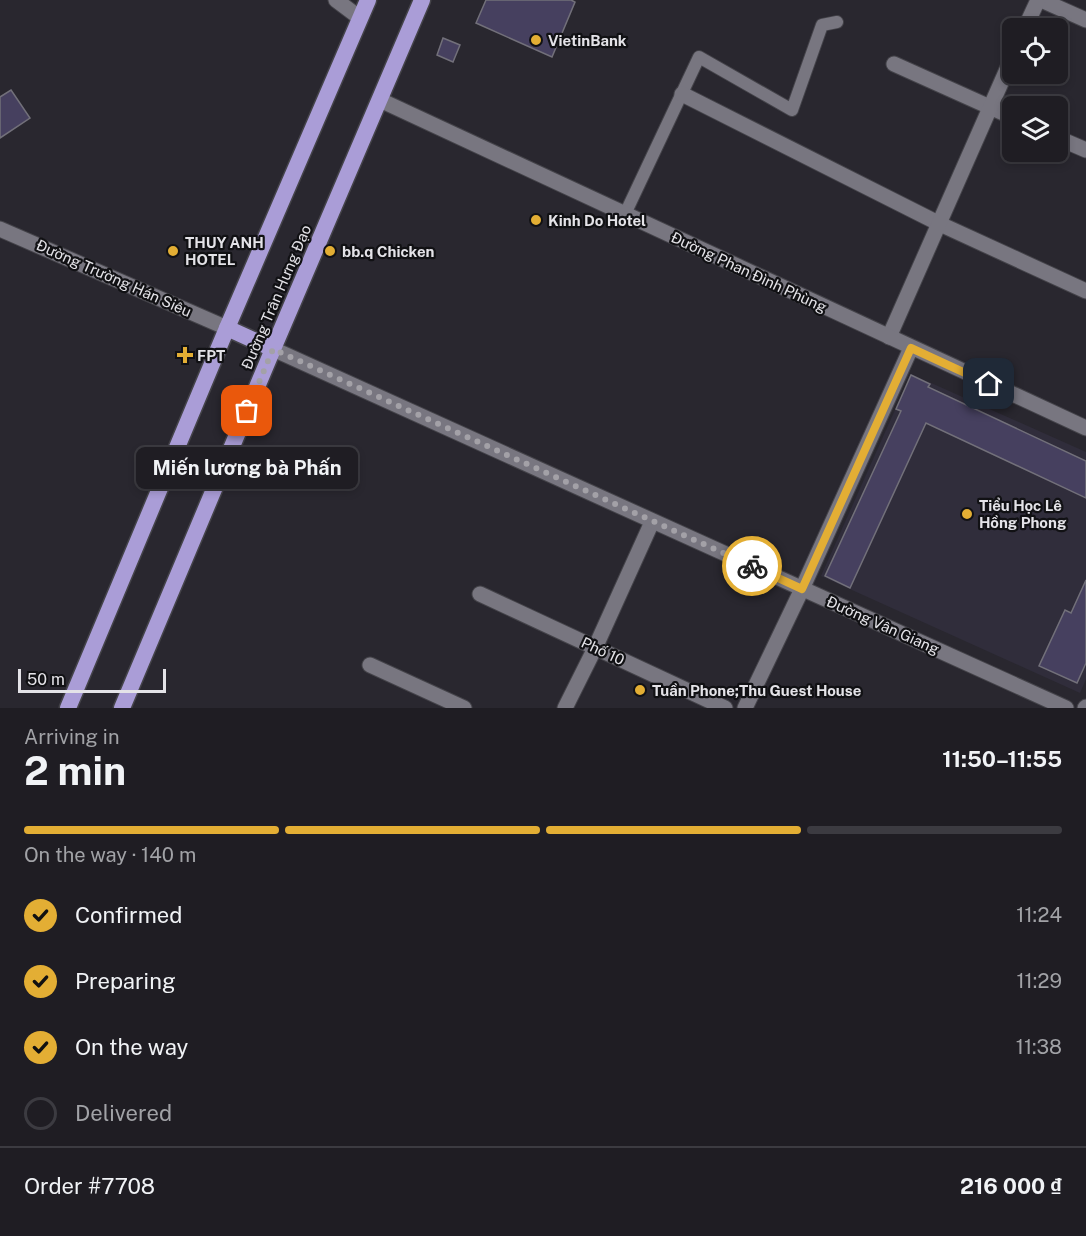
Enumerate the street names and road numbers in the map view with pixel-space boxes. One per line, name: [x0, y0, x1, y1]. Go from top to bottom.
street label: Đường Trân Hưng Đạo: [238, 222, 314, 372]
street label: Đường Phan Đình Phùng: [668, 228, 830, 316]
street label: Đường Trường Hán Siêu: [34, 236, 194, 320]
street label: Đường Vân Giang: [824, 593, 942, 657]
street label: Phố 10: [579, 634, 627, 668]

